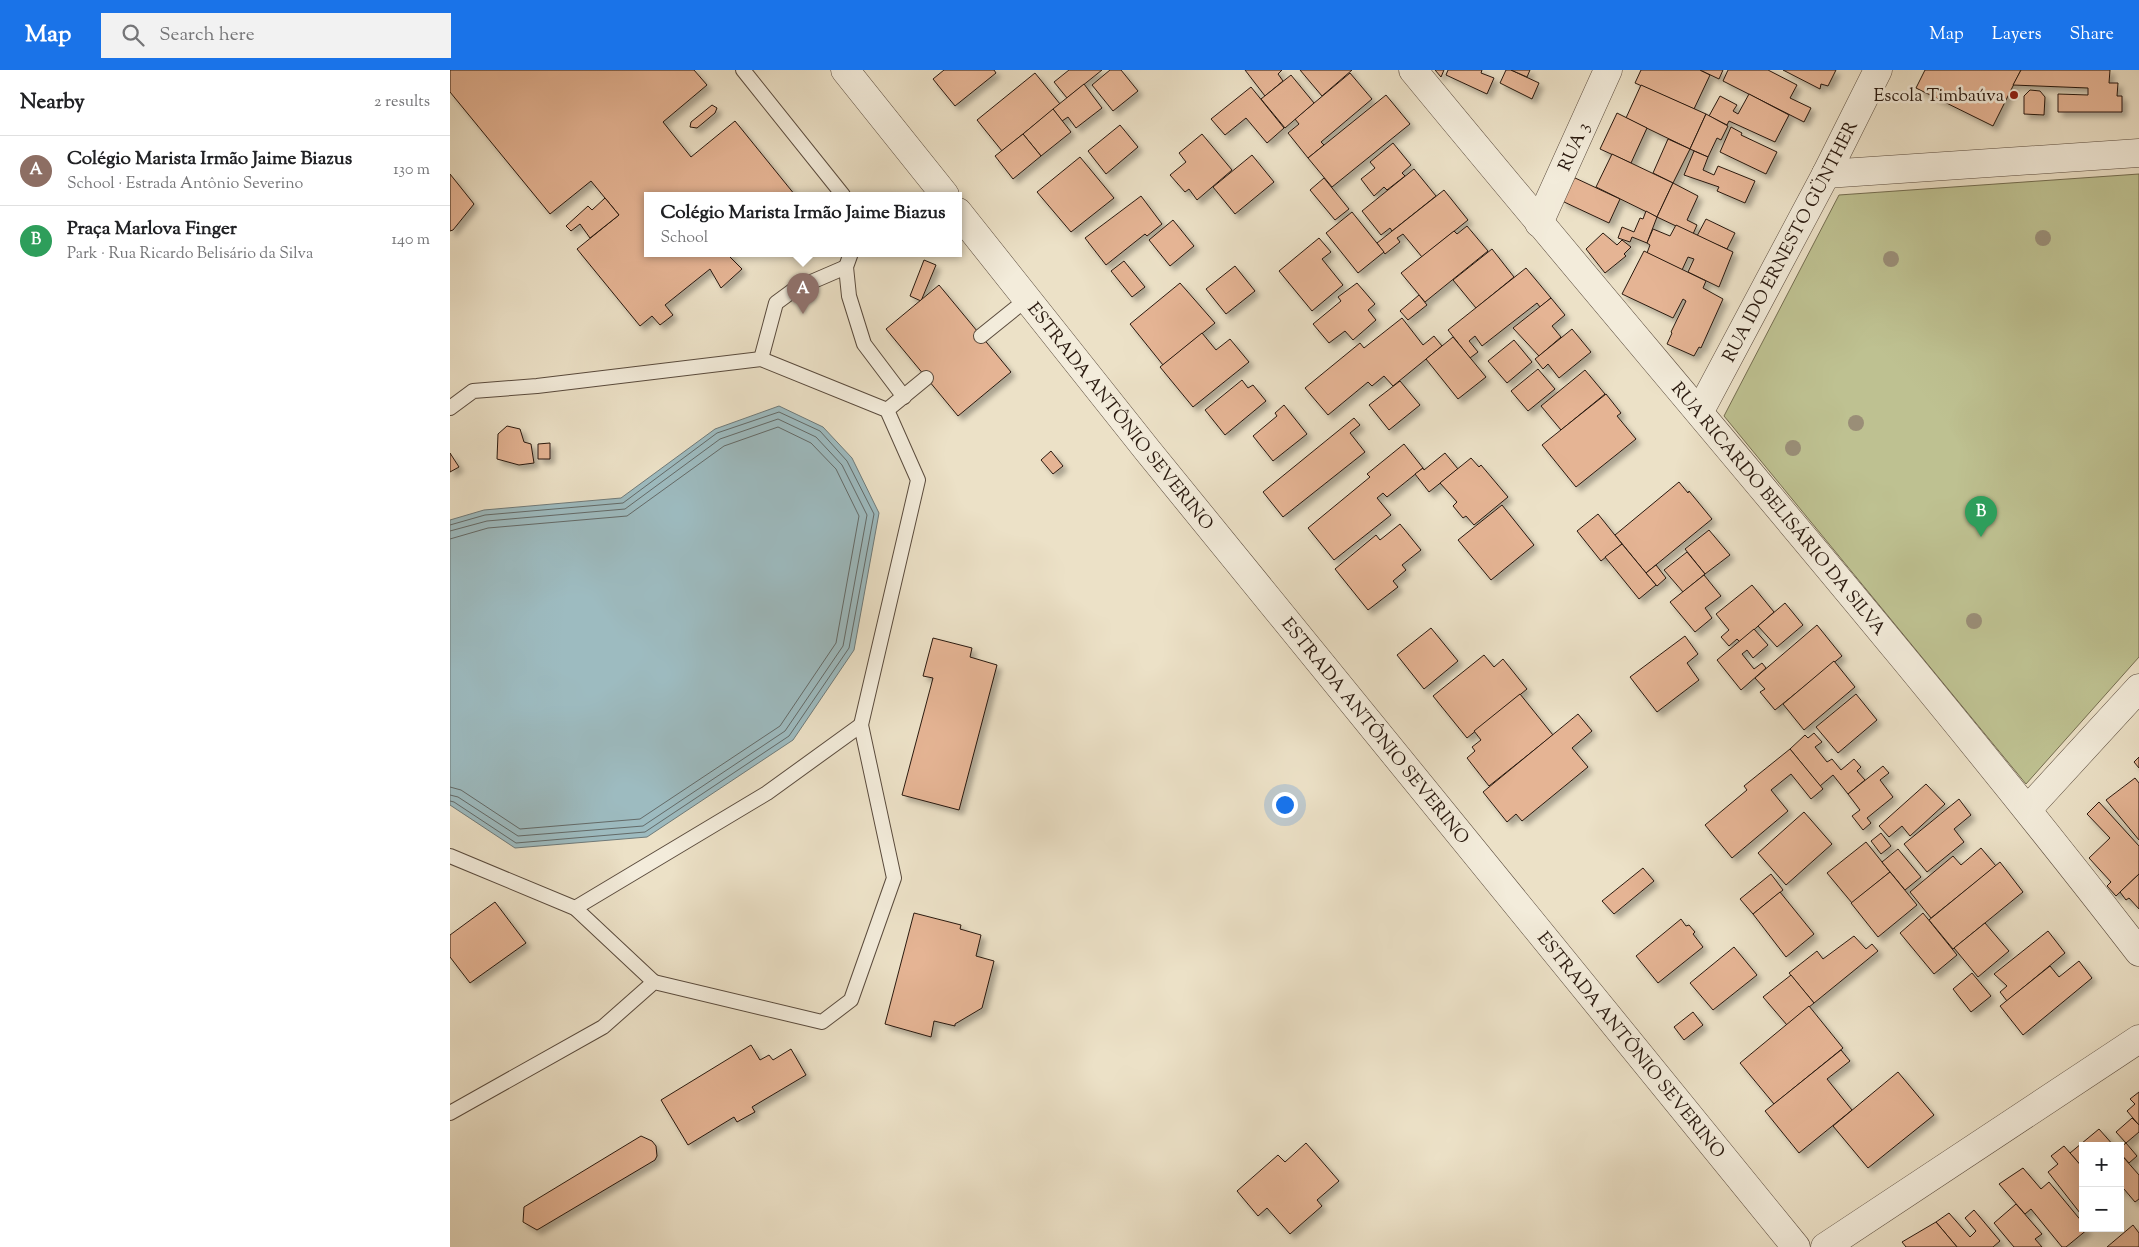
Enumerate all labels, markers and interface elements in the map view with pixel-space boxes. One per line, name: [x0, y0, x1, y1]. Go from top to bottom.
search box: [101, 13, 451, 58]
text: Map: [25, 18, 71, 52]
icon: search: [119, 21, 147, 49]
text: Search here: [159, 22, 255, 49]
text: Map: [1929, 22, 1964, 48]
text: Layers: [1992, 22, 2042, 48]
text: Share: [2070, 22, 2114, 48]
place label: Escola Timbaúva: [1873, 84, 2004, 110]
text: Nearby: [20, 88, 85, 118]
marker: Escola Timbaúva: [2008, 89, 2020, 101]
text: 2 results: [374, 91, 430, 114]
street label: RUA IDO ERNESTO GÜNTHER: [1717, 117, 1866, 367]
street label: RUA 3: [1553, 119, 1598, 176]
text: Colégio Marista Irmão Jaime Biazus: [67, 146, 352, 173]
text: A: [30, 159, 43, 182]
text: 130 m: [393, 159, 430, 182]
text: School · Estrada Antônio Severino: [67, 173, 303, 196]
popup: [644, 192, 962, 257]
text: Colégio Marista Irmão Jaime Biazus: [660, 200, 946, 227]
text: Praça Marlova Finger: [67, 216, 237, 243]
text: School: [660, 227, 708, 250]
text: B: [31, 229, 41, 252]
text: 140 m: [392, 229, 430, 252]
text: Park · Rua Ricardo Belisário da Silva: [67, 243, 313, 266]
pin: A: [787, 273, 819, 314]
street label: ESTRADA ANTÔNIO SEVERINO: [1020, 298, 1219, 537]
street label: RUA RICARDO BELISÁRIO DA SILVA: [1664, 377, 1891, 642]
pin: B: [1965, 496, 1997, 537]
street label: ESTRADA ANTÔNIO SEVERINO: [1274, 613, 1474, 851]
your location: [1272, 792, 1298, 818]
street label: ESTRADA ANTÔNIO SEVERINO: [1530, 927, 1730, 1165]
map controls: [2079, 1142, 2124, 1232]
button: +: [2079, 1142, 2124, 1187]
button: −: [2079, 1187, 2124, 1232]

